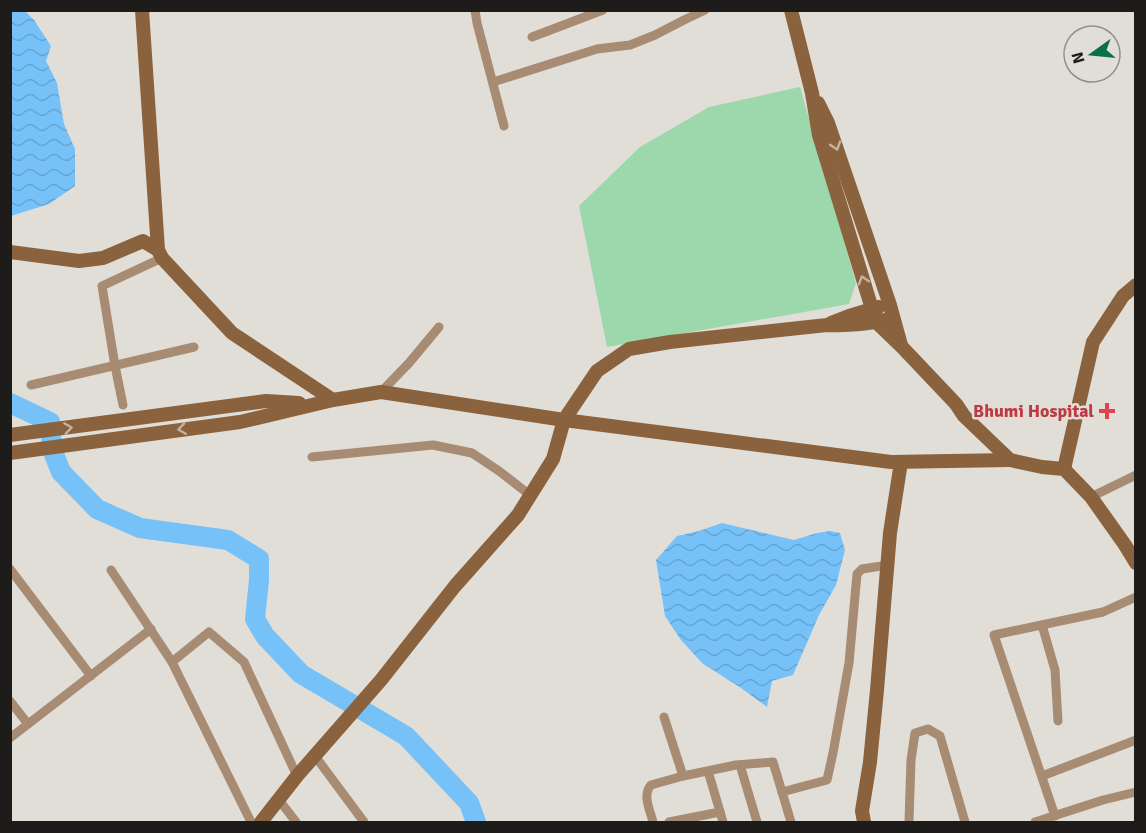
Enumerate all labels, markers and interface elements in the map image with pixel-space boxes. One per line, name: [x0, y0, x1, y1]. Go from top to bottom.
north arrow: [1062, 24, 1122, 84]
text: N: [1067, 50, 1090, 66]
one-way arrow: [829, 140, 841, 151]
one-way arrow: [858, 275, 870, 286]
place label: Bhumi Hospital: [973, 400, 1094, 422]
marker: Bhumi Hospital: [1098, 402, 1116, 420]
one-way arrow: [64, 422, 73, 434]
one-way arrow: [178, 423, 187, 435]

